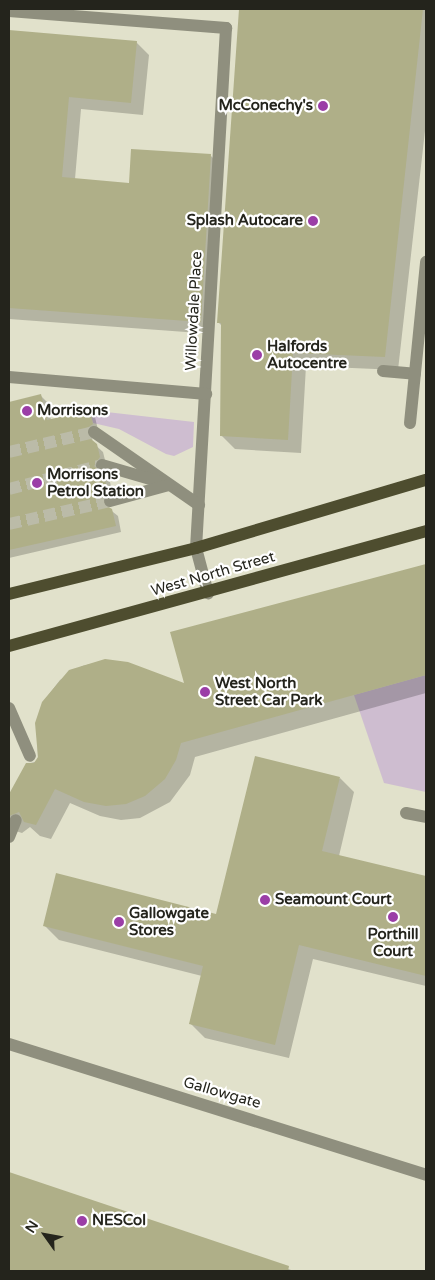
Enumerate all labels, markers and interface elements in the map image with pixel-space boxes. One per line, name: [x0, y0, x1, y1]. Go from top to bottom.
place label: McConechy's: [218, 97, 313, 115]
marker: McConechy's: [317, 100, 329, 112]
place label: Splash Autocare: [187, 212, 303, 230]
marker: Splash Autocare: [307, 215, 319, 227]
street label: Willowdale Place: [182, 251, 206, 371]
place label: Halfords Autocentre: [267, 337, 347, 372]
marker: Halfords Autocentre: [251, 349, 263, 361]
place label: Morrisons: [37, 402, 108, 420]
marker: Morrisons: [21, 405, 33, 417]
place label: Morrisons Petrol Station: [47, 465, 144, 500]
marker: Morrisons Petrol Station: [31, 477, 43, 489]
street label: West North Street: [149, 548, 277, 600]
place label: West North Street Car Park: [215, 674, 322, 709]
marker: West North Street Car Park: [199, 686, 211, 698]
place label: Seamount Court: [275, 891, 392, 909]
marker: Seamount Court: [259, 894, 271, 906]
place label: Gallowgate Stores: [129, 904, 209, 939]
marker: Porthill Court: [387, 911, 399, 923]
marker: Gallowgate Stores: [113, 916, 125, 928]
place label: Porthill Court: [368, 925, 418, 960]
street label: Gallowgate: [181, 1073, 263, 1113]
north arrow: [20, 1210, 70, 1260]
place label: NESCol: [92, 1212, 146, 1230]
marker: NESCol: [76, 1215, 88, 1227]
text: N: [22, 1218, 42, 1236]

